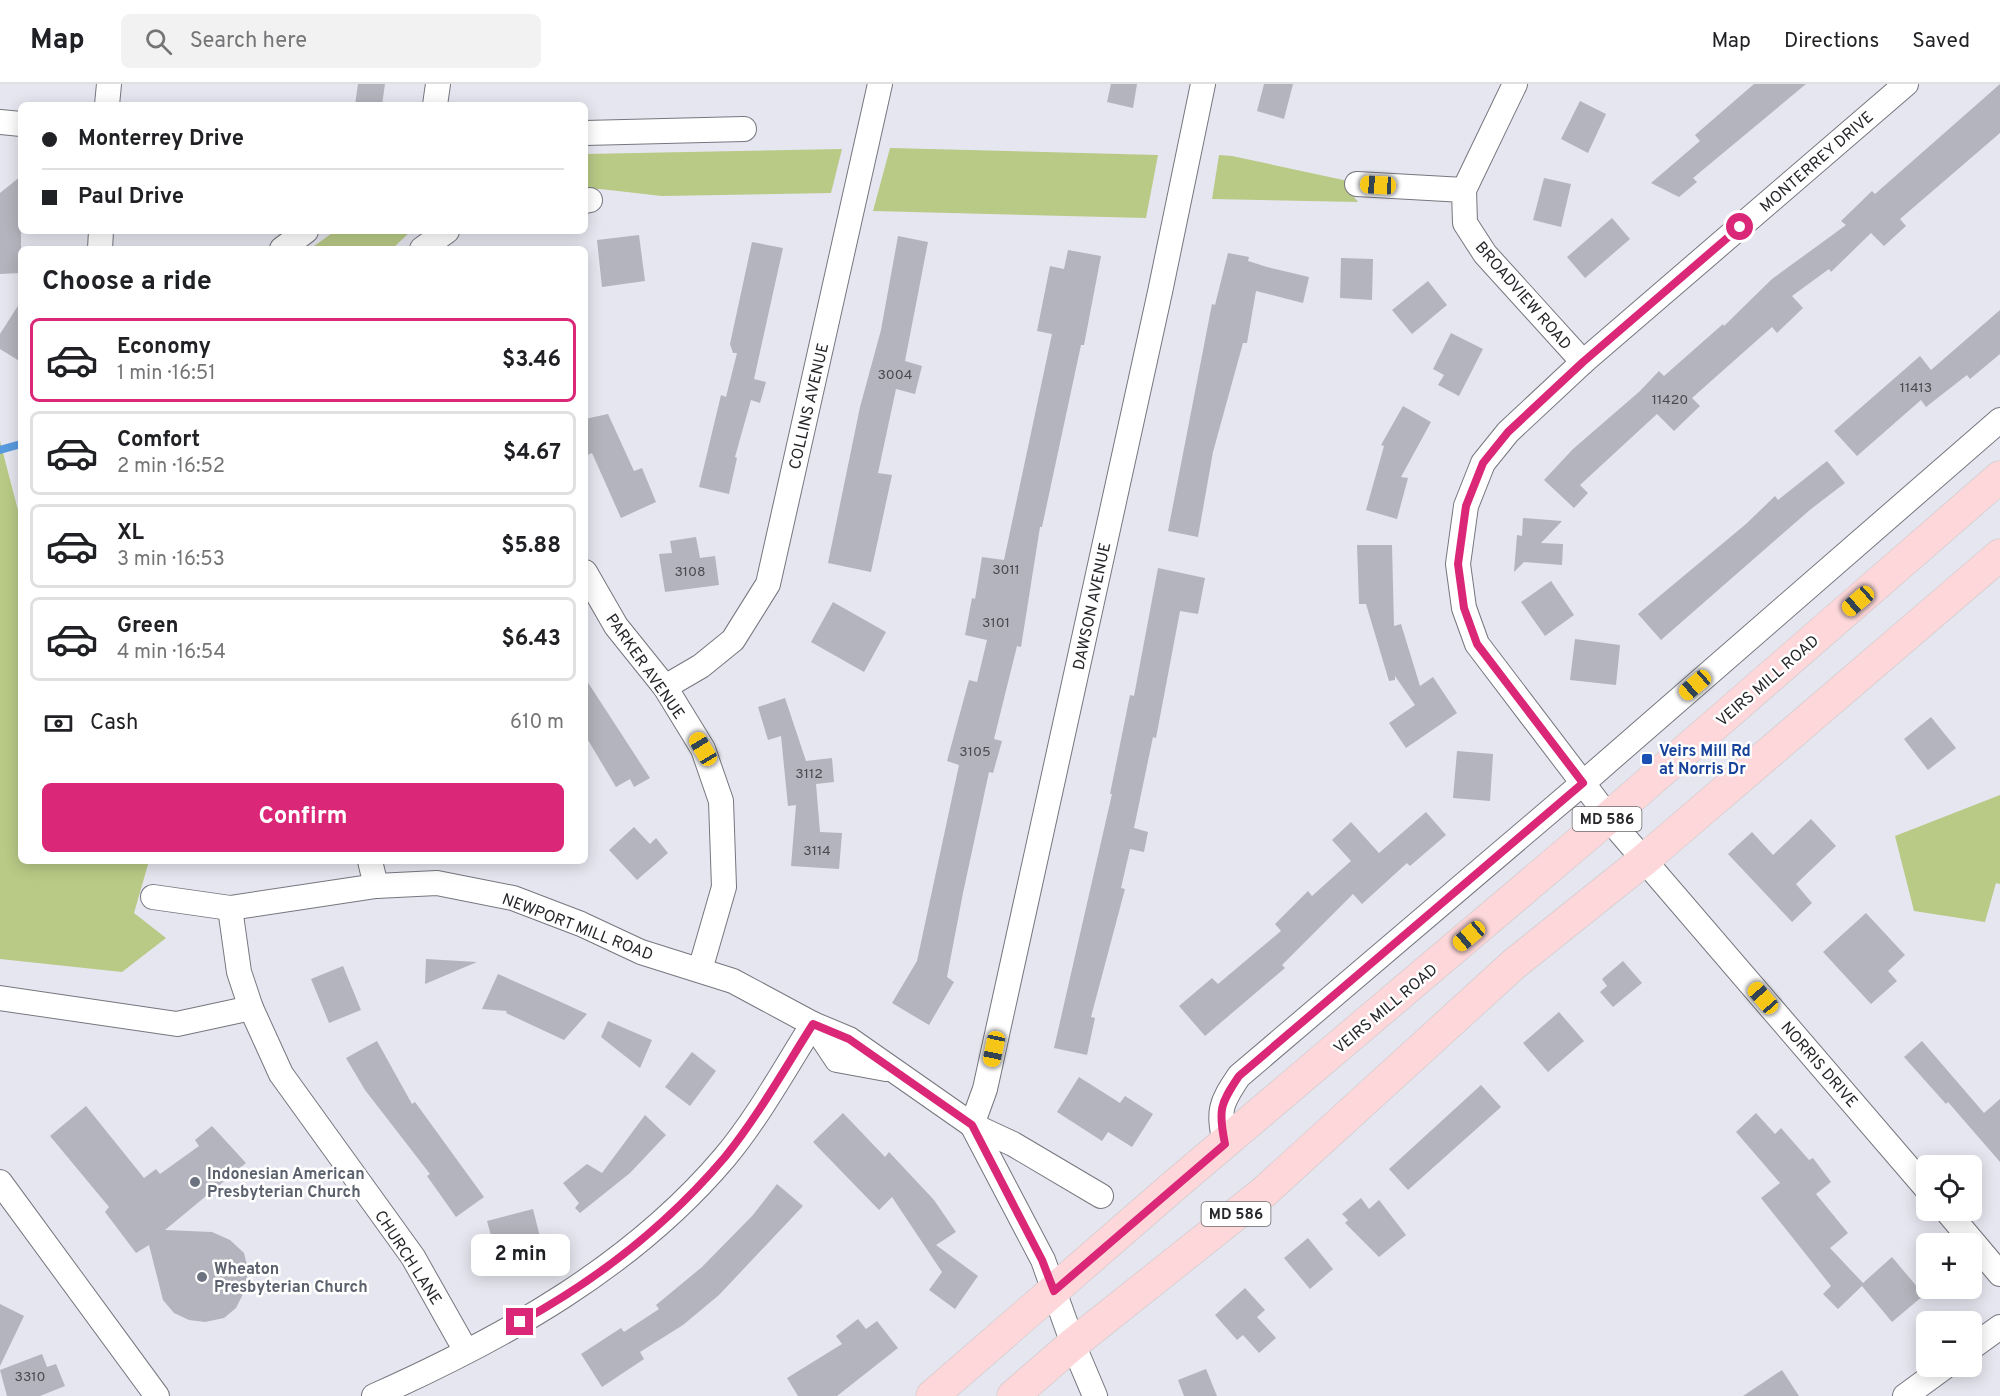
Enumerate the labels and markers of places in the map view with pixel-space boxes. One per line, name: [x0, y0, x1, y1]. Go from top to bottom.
place label: Veirs Mill Rd at Norris Dr: [1659, 742, 1751, 780]
marker: Veirs Mill Rd at Norris Dr: [1640, 752, 1654, 766]
place label: Indonesian American Presbyterian Church: [207, 1165, 365, 1203]
marker: Indonesian American Presbyterian Church: [188, 1175, 202, 1189]
place label: Wheaton Presbyterian Church: [214, 1260, 368, 1298]
marker: Wheaton Presbyterian Church: [195, 1270, 209, 1284]

